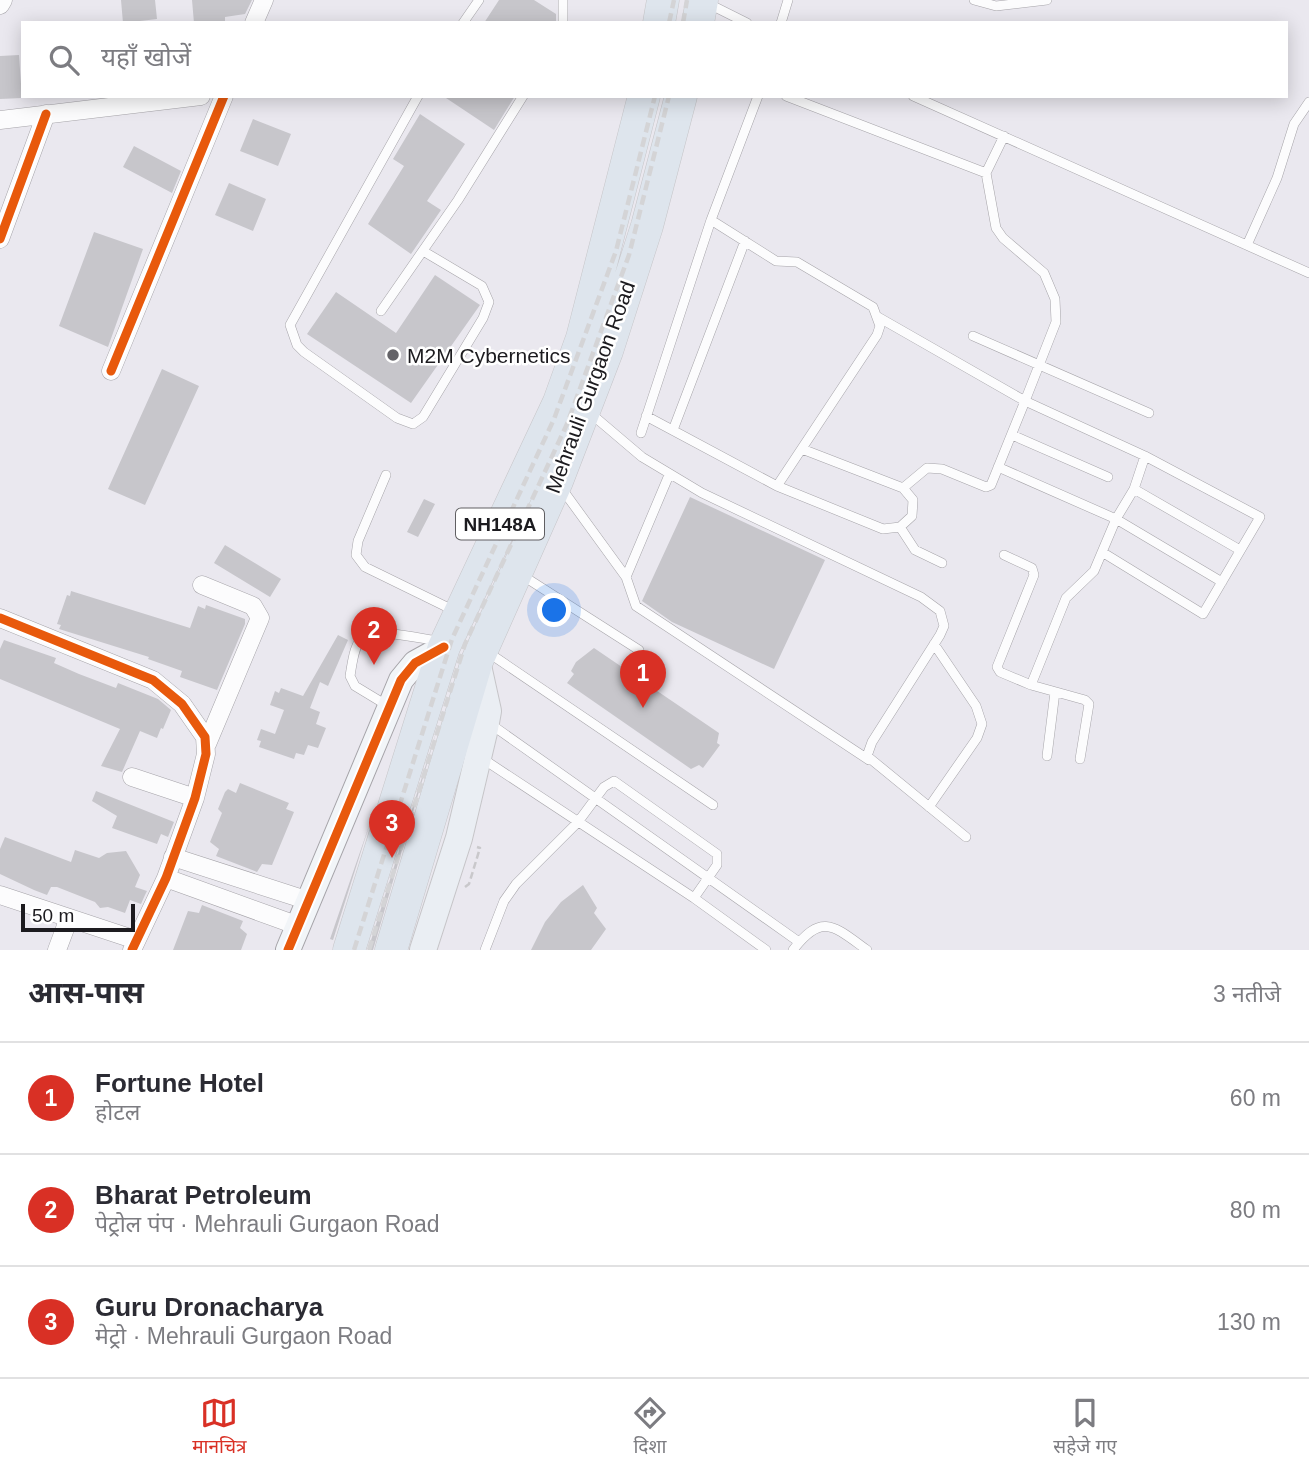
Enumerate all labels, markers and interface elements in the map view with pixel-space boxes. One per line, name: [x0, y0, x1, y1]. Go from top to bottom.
search box: [21, 21, 1288, 98]
icon: search: [45, 41, 83, 79]
text: यहाँ खोजें: [101, 42, 191, 72]
street label: Mehrauli Gurgaon Road: [541, 278, 639, 496]
place label: M2M Cybernetics: [407, 344, 570, 367]
marker: M2M Cybernetics: [385, 347, 401, 363]
road number: NH148A: [456, 509, 544, 540]
your location: [537, 593, 571, 627]
pin: 2: [351, 607, 397, 665]
pin: 1: [620, 650, 666, 708]
pin: 3: [369, 800, 415, 858]
scale bar: [21, 901, 135, 933]
text: 50 m: [32, 905, 74, 926]
text: आस-पास: [28, 976, 144, 1009]
text: 3 नतीजे: [1213, 981, 1281, 1007]
text: Fortune Hotel: [95, 1068, 264, 1098]
text: 1: [45, 1085, 57, 1111]
text: 60 m: [1230, 1085, 1281, 1111]
text: होटल: [95, 1099, 140, 1125]
text: Bharat Petroleum: [95, 1180, 312, 1210]
text: 2: [45, 1197, 57, 1223]
text: 80 m: [1230, 1197, 1281, 1223]
text: पेट्रोल पंप · Mehrauli Gurgaon Road: [95, 1211, 440, 1237]
text: Guru Dronacharya: [95, 1292, 323, 1322]
text: 3: [45, 1309, 57, 1335]
text: 130 m: [1217, 1309, 1281, 1335]
text: मेट्रो · Mehrauli Gurgaon Road: [95, 1323, 392, 1349]
tab: मानचित्र: [192, 1394, 247, 1461]
tab: दिशा: [631, 1394, 669, 1461]
tab: सहेजे गए: [1053, 1394, 1117, 1461]

